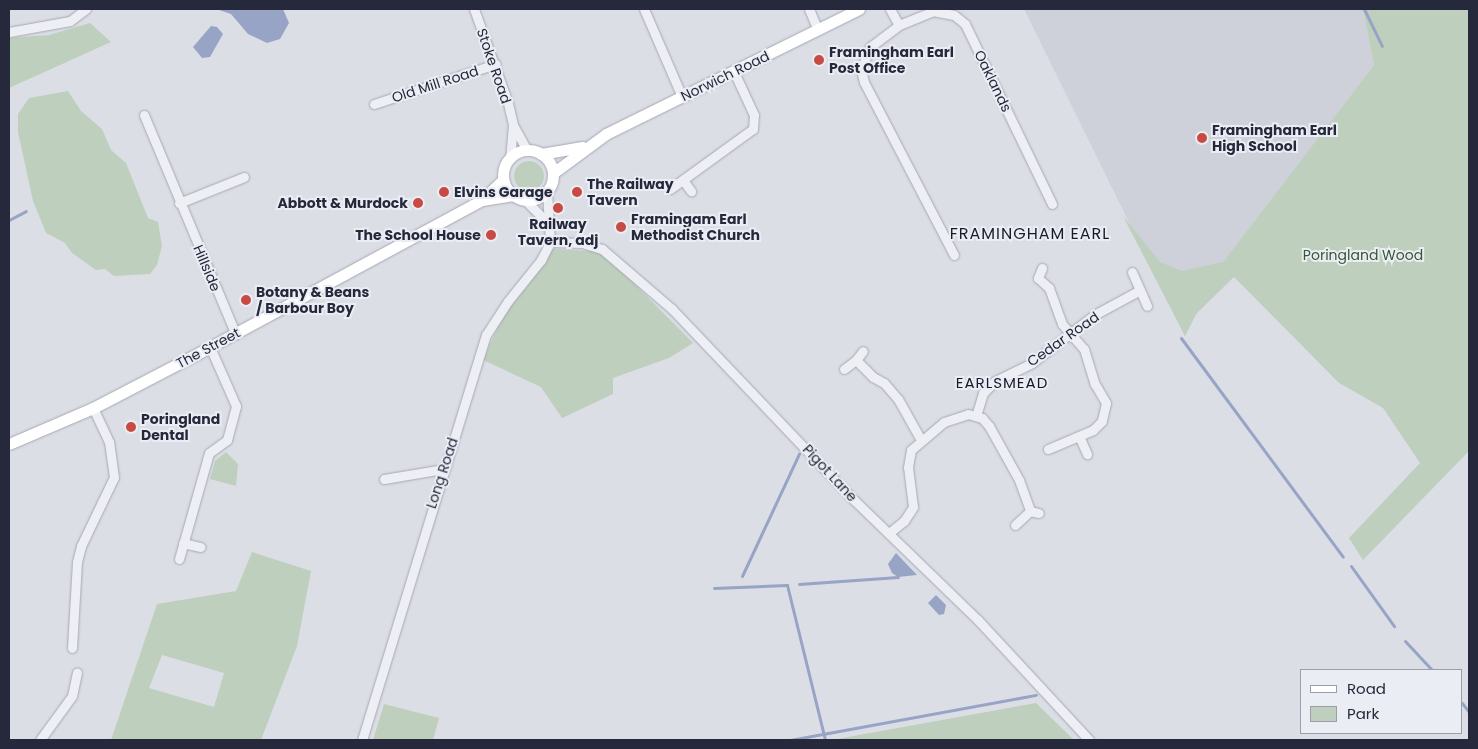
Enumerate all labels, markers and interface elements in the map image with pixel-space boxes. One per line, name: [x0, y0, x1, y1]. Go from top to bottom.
street label: Stoke Road: [473, 26, 515, 106]
place label: Framingham Earl Post Office: [829, 44, 954, 76]
street label: Norwich Road: [678, 47, 772, 105]
street label: Oaklands: [971, 48, 1015, 114]
marker: Framingham Earl Post Office: [813, 54, 825, 66]
street label: Old Mill Road: [390, 62, 480, 106]
place label: Framingham Earl High School: [1212, 122, 1337, 154]
marker: Framingham Earl High School: [1196, 132, 1208, 144]
place label: The Railway Tavern: [587, 176, 674, 208]
place label: Elvins Garage: [454, 184, 553, 200]
marker: Elvins Garage: [438, 186, 450, 198]
marker: The Railway Tavern: [571, 186, 583, 198]
place label: Abbott & Murdock: [277, 195, 408, 211]
marker: Abbott & Murdock: [412, 197, 424, 209]
marker: Railway Tavern, adj: [552, 202, 564, 214]
place label: Framingam Earl Methodist Church: [631, 211, 760, 243]
place label: Railway Tavern, adj: [518, 216, 598, 248]
marker: Framingam Earl Methodist Church: [615, 221, 627, 233]
district label: FRAMINGHAM EARL: [948, 224, 1112, 244]
place label: The School House: [355, 227, 481, 243]
marker: The School House: [485, 229, 497, 241]
street label: Hillside: [190, 242, 224, 294]
park label: Poringland Wood: [1303, 247, 1423, 263]
place label: Botany & Beans / Barbour Boy: [256, 284, 369, 316]
marker: Botany & Beans / Barbour Boy: [240, 294, 252, 306]
street label: Cedar Road: [1024, 308, 1102, 370]
street label: The Street: [173, 324, 243, 372]
district label: EARLSMEAD: [955, 374, 1049, 392]
place label: Poringland Dental: [141, 411, 220, 444]
marker: Poringland Dental: [125, 421, 137, 433]
street label: Long Road: [423, 435, 461, 511]
street label: Pigot Lane: [799, 441, 861, 505]
legend: [1300, 669, 1463, 734]
text: Road: [1347, 678, 1386, 699]
text: Park: [1347, 703, 1379, 724]

